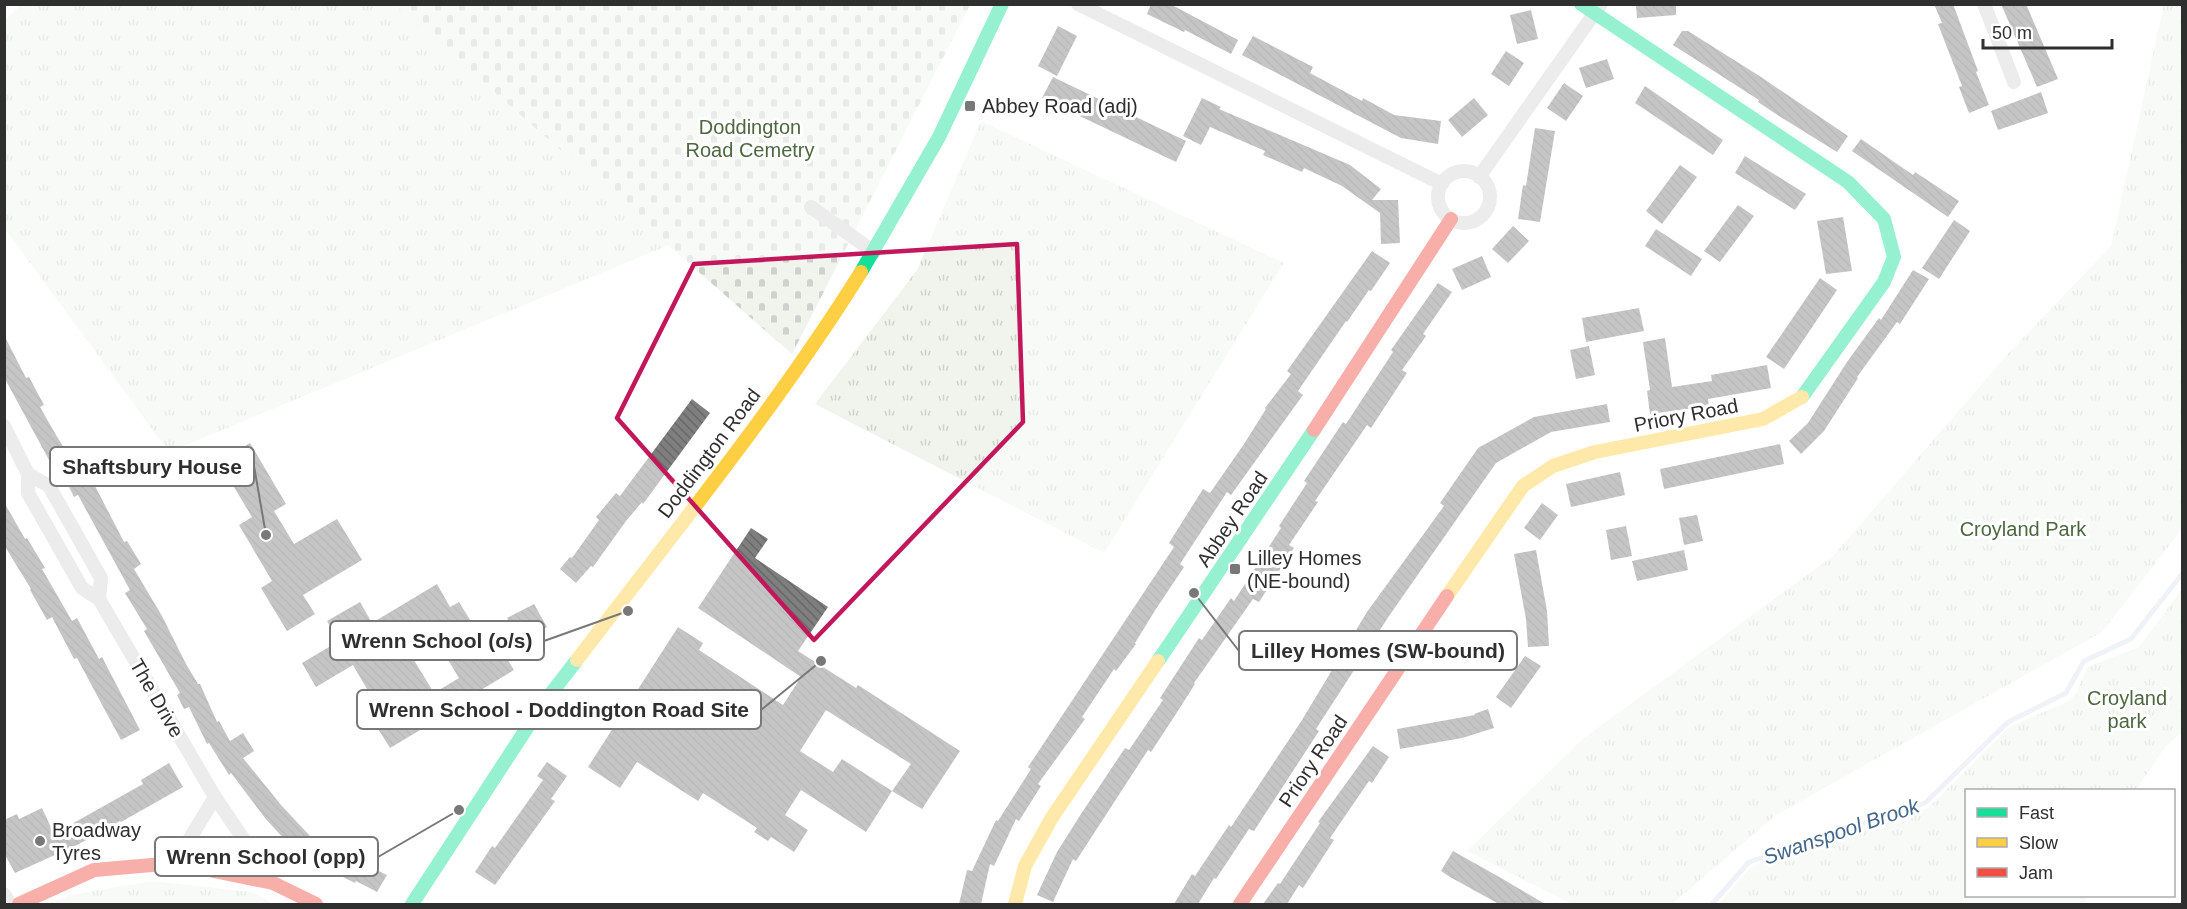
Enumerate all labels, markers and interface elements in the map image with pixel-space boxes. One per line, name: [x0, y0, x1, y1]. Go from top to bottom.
scale bar: [1983, 12, 2112, 50]
text: 50 m: [1992, 23, 2032, 43]
place label: Abbey Road (adj): [982, 95, 1138, 117]
marker: Abbey Road (adj): [963, 99, 977, 113]
park label: Doddington Road Cemetry: [686, 116, 814, 161]
street label: Doddington Road: [653, 384, 765, 522]
street label: Priory Road: [1632, 394, 1740, 436]
callout: Shaftsbury House: [50, 447, 254, 486]
text: Shaftsbury House: [62, 455, 242, 478]
street label: Abbey Road: [1192, 467, 1272, 571]
park label: Croyland Park: [1960, 518, 2087, 540]
place label: Lilley Homes (NE-bound): [1247, 547, 1361, 592]
marker: Lilley Homes (NE-bound): [1228, 562, 1242, 576]
callout: Wrenn School (o/s): [330, 621, 544, 660]
text: Wrenn School (o/s): [342, 629, 532, 652]
callout: Lilley Homes (SW-bound): [1239, 631, 1517, 670]
text: Lilley Homes (SW-bound): [1251, 639, 1505, 662]
street label: The Drive: [126, 655, 188, 741]
park label: Croyland park: [2087, 687, 2167, 732]
callout: Wrenn School - Doddington Road Site: [357, 690, 761, 729]
text: Wrenn School - Doddington Road Site: [369, 698, 749, 721]
street label: Priory Road: [1274, 711, 1352, 811]
legend: [1965, 789, 2175, 897]
water label: Swanspool Brook: [1760, 793, 1923, 868]
text: Fast: [2019, 803, 2054, 823]
place label: Broadway Tyres: [52, 819, 141, 864]
text: Slow: [2019, 833, 2059, 853]
marker: Broadway Tyres: [33, 834, 47, 848]
callout: Wrenn School (opp): [155, 837, 378, 876]
text: Wrenn School (opp): [166, 845, 366, 868]
text: Jam: [2019, 863, 2053, 883]

